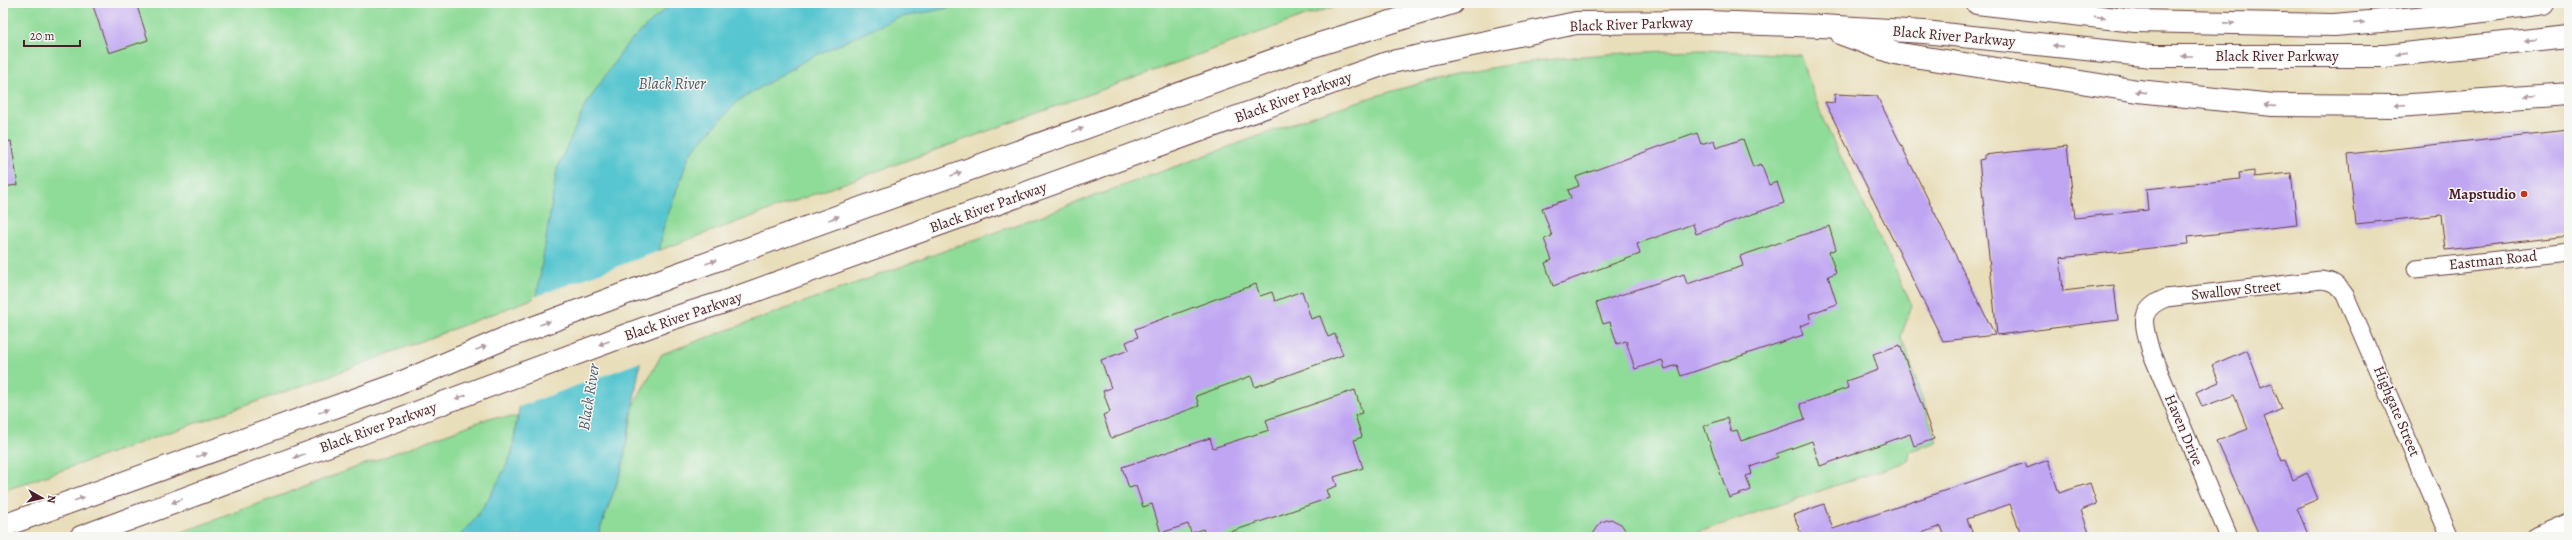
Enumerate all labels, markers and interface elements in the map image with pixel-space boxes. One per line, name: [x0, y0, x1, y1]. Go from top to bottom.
street label: Black River Parkway: [1569, 12, 1693, 36]
one-way arrow: [2094, 13, 2106, 20]
one-way arrow: [2223, 20, 2236, 26]
one-way arrow: [2353, 20, 2365, 26]
street label: Black River Parkway: [1892, 21, 2017, 51]
scale bar: [24, 22, 80, 48]
text: 20 m: [30, 28, 54, 44]
one-way arrow: [2524, 37, 2536, 44]
one-way arrow: [2052, 43, 2064, 49]
street label: Black River Parkway: [2215, 46, 2339, 66]
one-way arrow: [2395, 51, 2407, 57]
one-way arrow: [2180, 53, 2193, 59]
street label: Black River Parkway: [1232, 66, 1355, 128]
water label: Black River: [638, 73, 706, 95]
one-way arrow: [2135, 88, 2147, 95]
one-way arrow: [2524, 93, 2536, 100]
one-way arrow: [2264, 101, 2276, 108]
one-way arrow: [2394, 102, 2406, 109]
one-way arrow: [1073, 127, 1085, 133]
one-way arrow: [950, 171, 962, 177]
street label: Black River Parkway: [927, 176, 1050, 238]
place label: Mapstudio: [2449, 184, 2516, 204]
marker: Mapstudio: [2519, 189, 2529, 199]
one-way arrow: [828, 214, 840, 220]
street label: Eastman Road: [2448, 245, 2539, 275]
one-way arrow: [706, 258, 718, 264]
street label: Swallow Street: [2190, 275, 2282, 305]
street label: Black River Parkway: [621, 286, 745, 346]
one-way arrow: [539, 320, 551, 326]
one-way arrow: [598, 341, 610, 347]
one-way arrow: [475, 345, 487, 351]
water label: Black River: [573, 362, 605, 432]
street label: Highgate Street: [2369, 363, 2425, 459]
street label: Haven Drive: [2160, 391, 2208, 469]
one-way arrow: [454, 394, 466, 400]
street label: Black River Parkway: [317, 396, 440, 458]
one-way arrow: [318, 407, 330, 413]
one-way arrow: [196, 451, 208, 457]
one-way arrow: [293, 454, 305, 460]
north arrow: [22, 478, 62, 518]
text: N: [43, 494, 59, 504]
one-way arrow: [74, 495, 86, 501]
one-way arrow: [171, 499, 183, 505]

